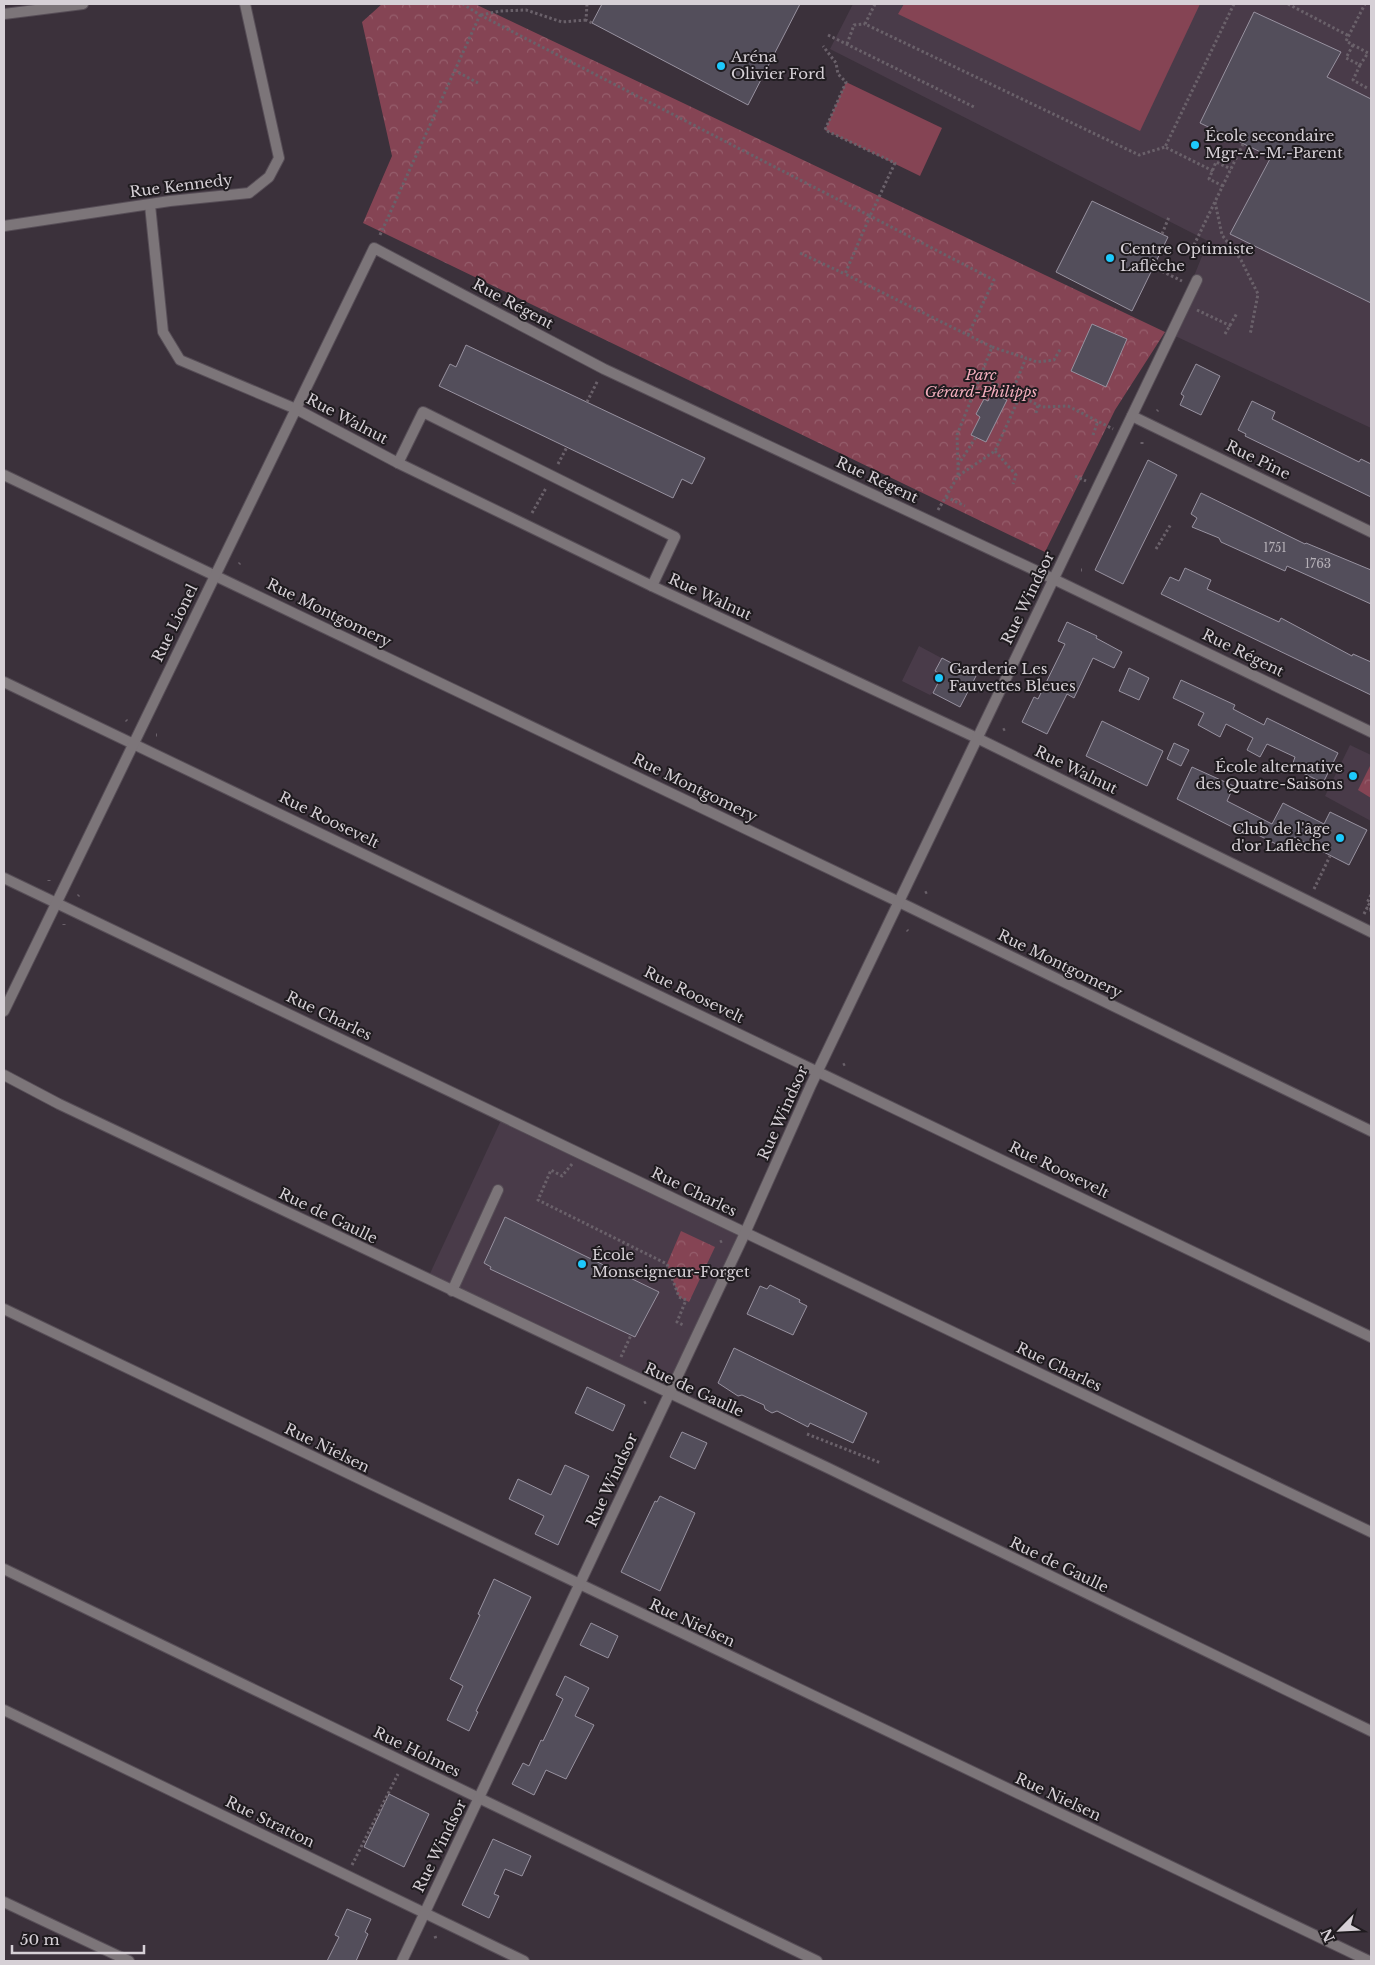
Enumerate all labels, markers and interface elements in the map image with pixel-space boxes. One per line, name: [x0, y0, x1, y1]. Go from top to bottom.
place label: Aréna Olivier Ford: [730, 47, 825, 83]
marker: Aréna Olivier Ford: [715, 60, 727, 72]
place label: École secondaire Mgr-A.-M.-Parent: [1205, 126, 1343, 162]
marker: École secondaire Mgr-A.-M.-Parent: [1189, 139, 1201, 151]
street label: Rue Kennedy: [128, 170, 234, 201]
place label: Centre Optimiste Laflèche: [1120, 239, 1254, 275]
marker: Centre Optimiste Laflèche: [1104, 252, 1116, 264]
street label: Rue Régent: [470, 274, 557, 333]
park label: Parc Gérard-Philipps: [925, 365, 1037, 401]
street label: Rue Walnut: [303, 389, 392, 448]
street label: Rue Pine: [1223, 436, 1293, 483]
street label: Rue Régent: [833, 452, 922, 507]
house number: 1751: [1263, 540, 1287, 555]
street label: Rue Windsor: [997, 547, 1059, 647]
house number: 1763: [1305, 556, 1331, 571]
street label: Rue Walnut: [666, 569, 755, 624]
street label: Rue Montgomery: [264, 574, 395, 651]
street label: Rue Lionel: [148, 581, 202, 665]
street label: Rue Régent: [1199, 625, 1287, 681]
place label: Garderie Les Fauvettes Bleues: [949, 659, 1076, 695]
marker: Garderie Les Fauvettes Bleues: [933, 672, 945, 684]
street label: Rue Walnut: [1032, 741, 1121, 798]
street label: Rue Montgomery: [630, 749, 761, 826]
place label: École alternative des Quatre-Saisons: [1196, 757, 1343, 793]
marker: École alternative des Quatre-Saisons: [1347, 770, 1359, 782]
street label: Rue Roosevelt: [276, 787, 383, 852]
place label: Club de l'âge d'or Laflèche: [1231, 819, 1330, 855]
marker: Club de l'âge d'or Laflèche: [1334, 832, 1346, 844]
street label: Rue Montgomery: [995, 925, 1126, 1002]
street label: Rue Roosevelt: [641, 962, 748, 1027]
street label: Rue Charles: [283, 987, 375, 1045]
street label: Rue Windsor: [753, 1062, 812, 1163]
street label: Rue Roosevelt: [1006, 1137, 1113, 1202]
street label: Rue Charles: [648, 1163, 740, 1221]
street label: Rue de Gaulle: [276, 1183, 381, 1248]
place label: École Monseigneur-Forget: [592, 1245, 750, 1281]
marker: École Monseigneur-Forget: [576, 1258, 588, 1270]
street label: Rue Charles: [1013, 1338, 1105, 1396]
street label: Rue de Gaulle: [641, 1358, 747, 1421]
street label: Rue Nielsen: [282, 1419, 373, 1476]
street label: Rue Windsor: [582, 1429, 642, 1530]
street label: Rue de Gaulle: [1007, 1532, 1112, 1597]
street label: Rue Nielsen: [646, 1594, 738, 1651]
street label: Rue Holmes: [371, 1722, 464, 1781]
street label: Rue Nielsen: [1012, 1768, 1104, 1825]
street label: Rue Stratton: [222, 1792, 318, 1851]
street label: Rue Windsor: [409, 1795, 471, 1895]
north arrow: [1315, 1905, 1365, 1955]
scale bar: [12, 1922, 145, 1954]
text: N: [1317, 1926, 1339, 1945]
text: 50 m: [20, 1930, 60, 1949]

